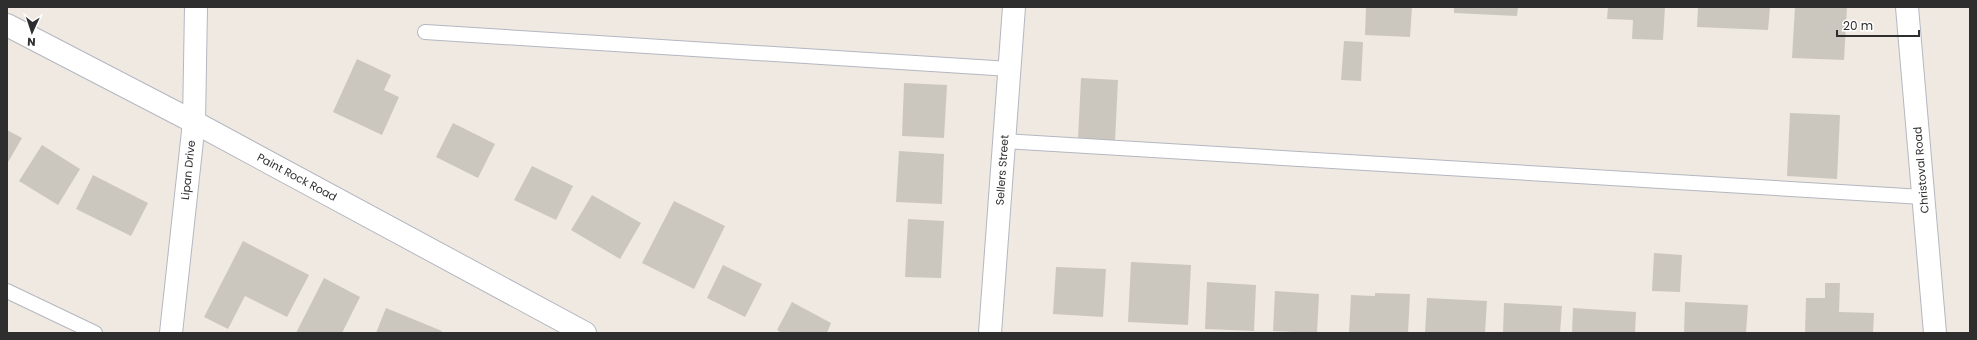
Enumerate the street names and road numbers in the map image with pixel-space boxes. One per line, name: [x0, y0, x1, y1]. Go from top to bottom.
street label: Christoval Road: [1909, 126, 1933, 214]
street label: Sellers Street: [992, 134, 1012, 206]
street label: Lipan Drive: [177, 139, 199, 201]
street label: Paint Rock Road: [254, 149, 340, 205]

